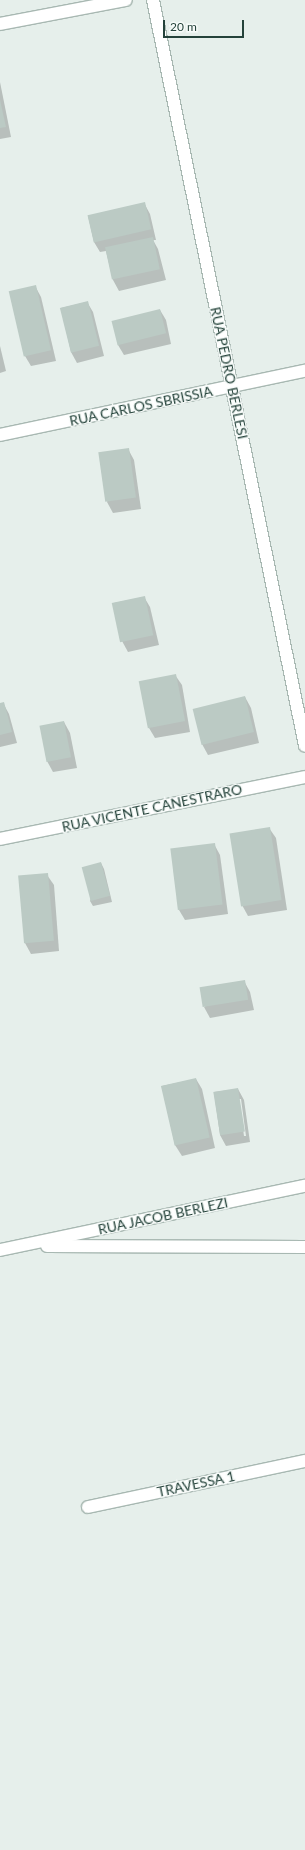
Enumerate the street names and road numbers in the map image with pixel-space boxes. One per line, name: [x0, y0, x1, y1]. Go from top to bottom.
street label: RUA PEDRO BERLESI: [207, 305, 251, 441]
street label: RUA CARLOS SBRISSIA: [68, 383, 214, 429]
street label: RUA VICENTE CANESTRARO: [60, 781, 244, 835]
street label: RUA JACOB BERLEZI: [96, 1194, 230, 1238]
street label: TRAVESSA 1: [155, 1468, 237, 1500]

